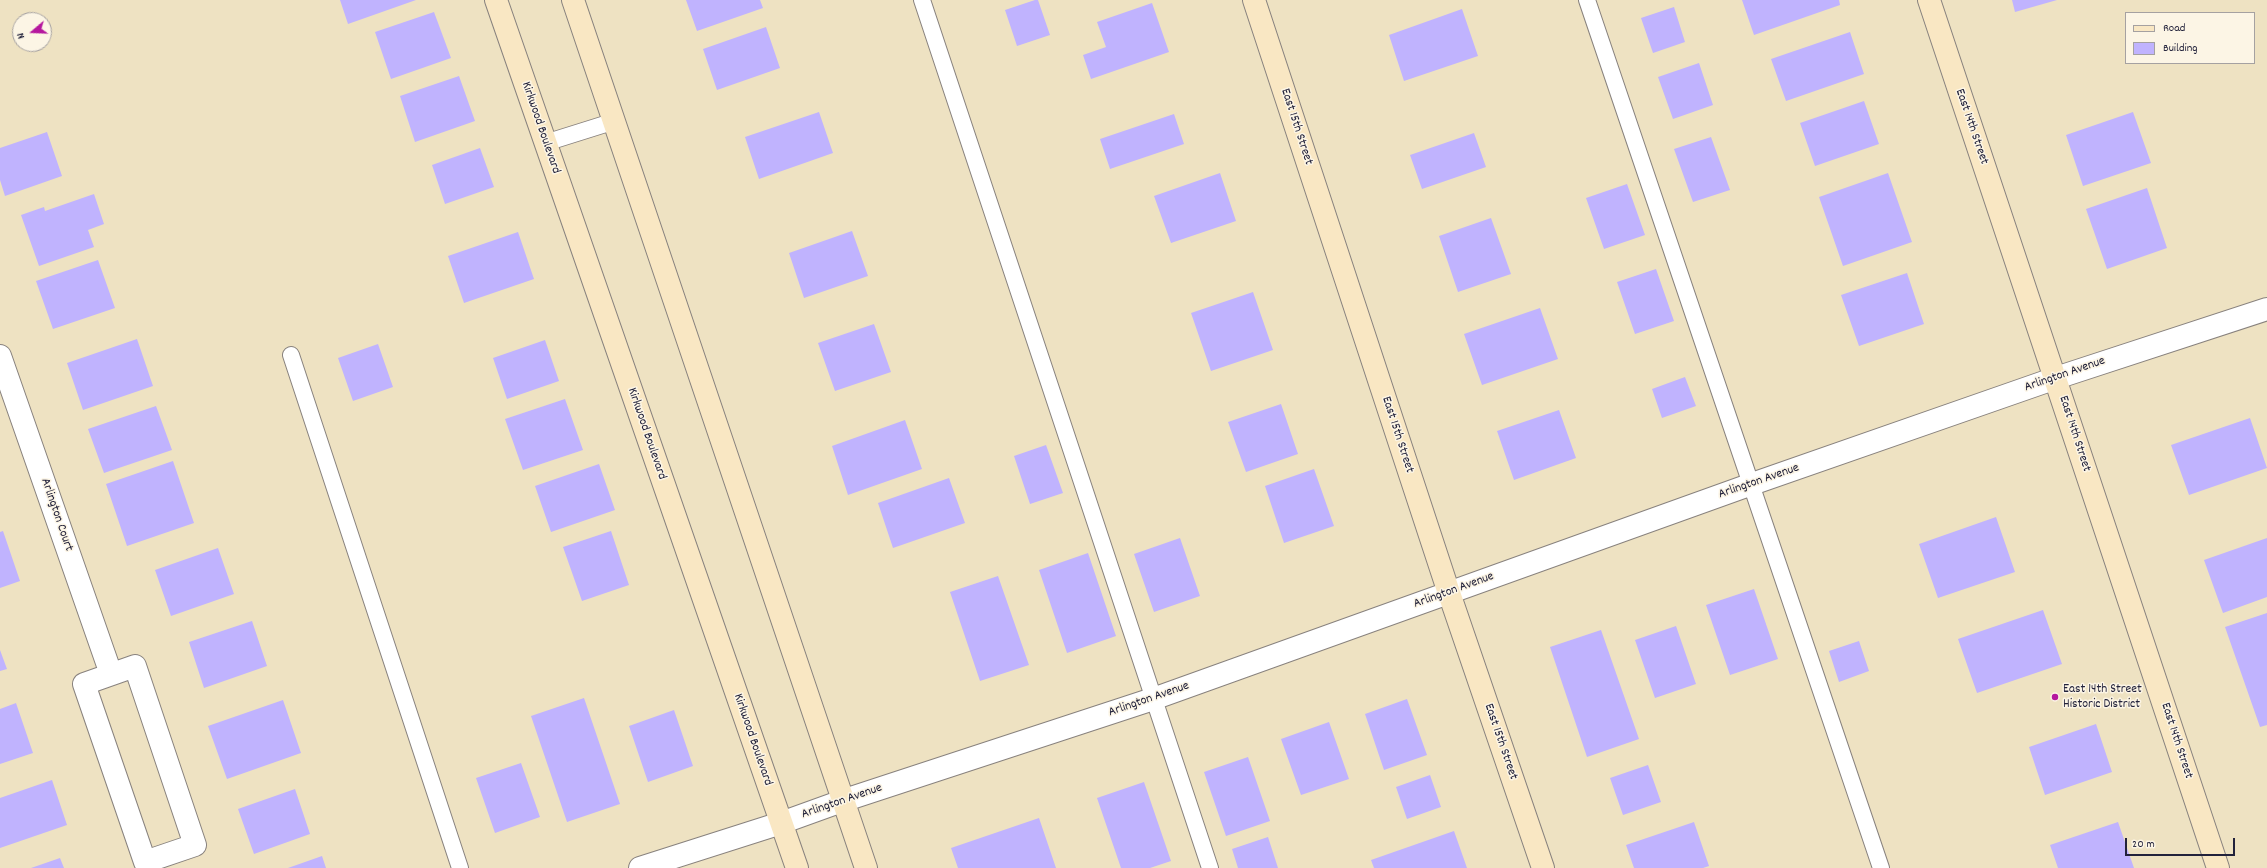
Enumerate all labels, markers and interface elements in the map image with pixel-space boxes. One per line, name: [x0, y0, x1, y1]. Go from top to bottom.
north arrow: [12, 12, 52, 52]
legend: [2125, 12, 2255, 64]
text: Road: [2163, 20, 2185, 37]
text: N: [13, 30, 30, 41]
text: Building: [2163, 40, 2198, 57]
street label: Kirkwood Boulevard: [517, 80, 563, 176]
street label: East 15th Street: [1276, 87, 1316, 167]
street label: East 14th Street: [1951, 87, 1991, 167]
street label: Arlington Avenue: [2023, 354, 2107, 396]
street label: Kirkwood Boulevard: [623, 386, 669, 482]
street label: East 14th Street: [2054, 394, 2094, 474]
street label: East 15th Street: [1377, 395, 1417, 475]
street label: Arlington Avenue: [1717, 461, 1801, 503]
street label: Arlington Court: [36, 476, 76, 554]
street label: Arlington Avenue: [1412, 569, 1496, 613]
street label: Arlington Avenue: [1107, 679, 1191, 721]
place label: East 14th Street Historic District: [2063, 682, 2142, 713]
street label: Kirkwood Boulevard: [729, 692, 775, 788]
marker: East 14th Street Historic District: [2050, 692, 2060, 702]
street label: East 14th Street: [2156, 701, 2196, 781]
street label: East 15th Street: [1480, 702, 1520, 782]
street label: Arlington Avenue: [800, 781, 884, 823]
scale bar: [2127, 830, 2237, 856]
text: 20 m: [2132, 836, 2155, 853]

